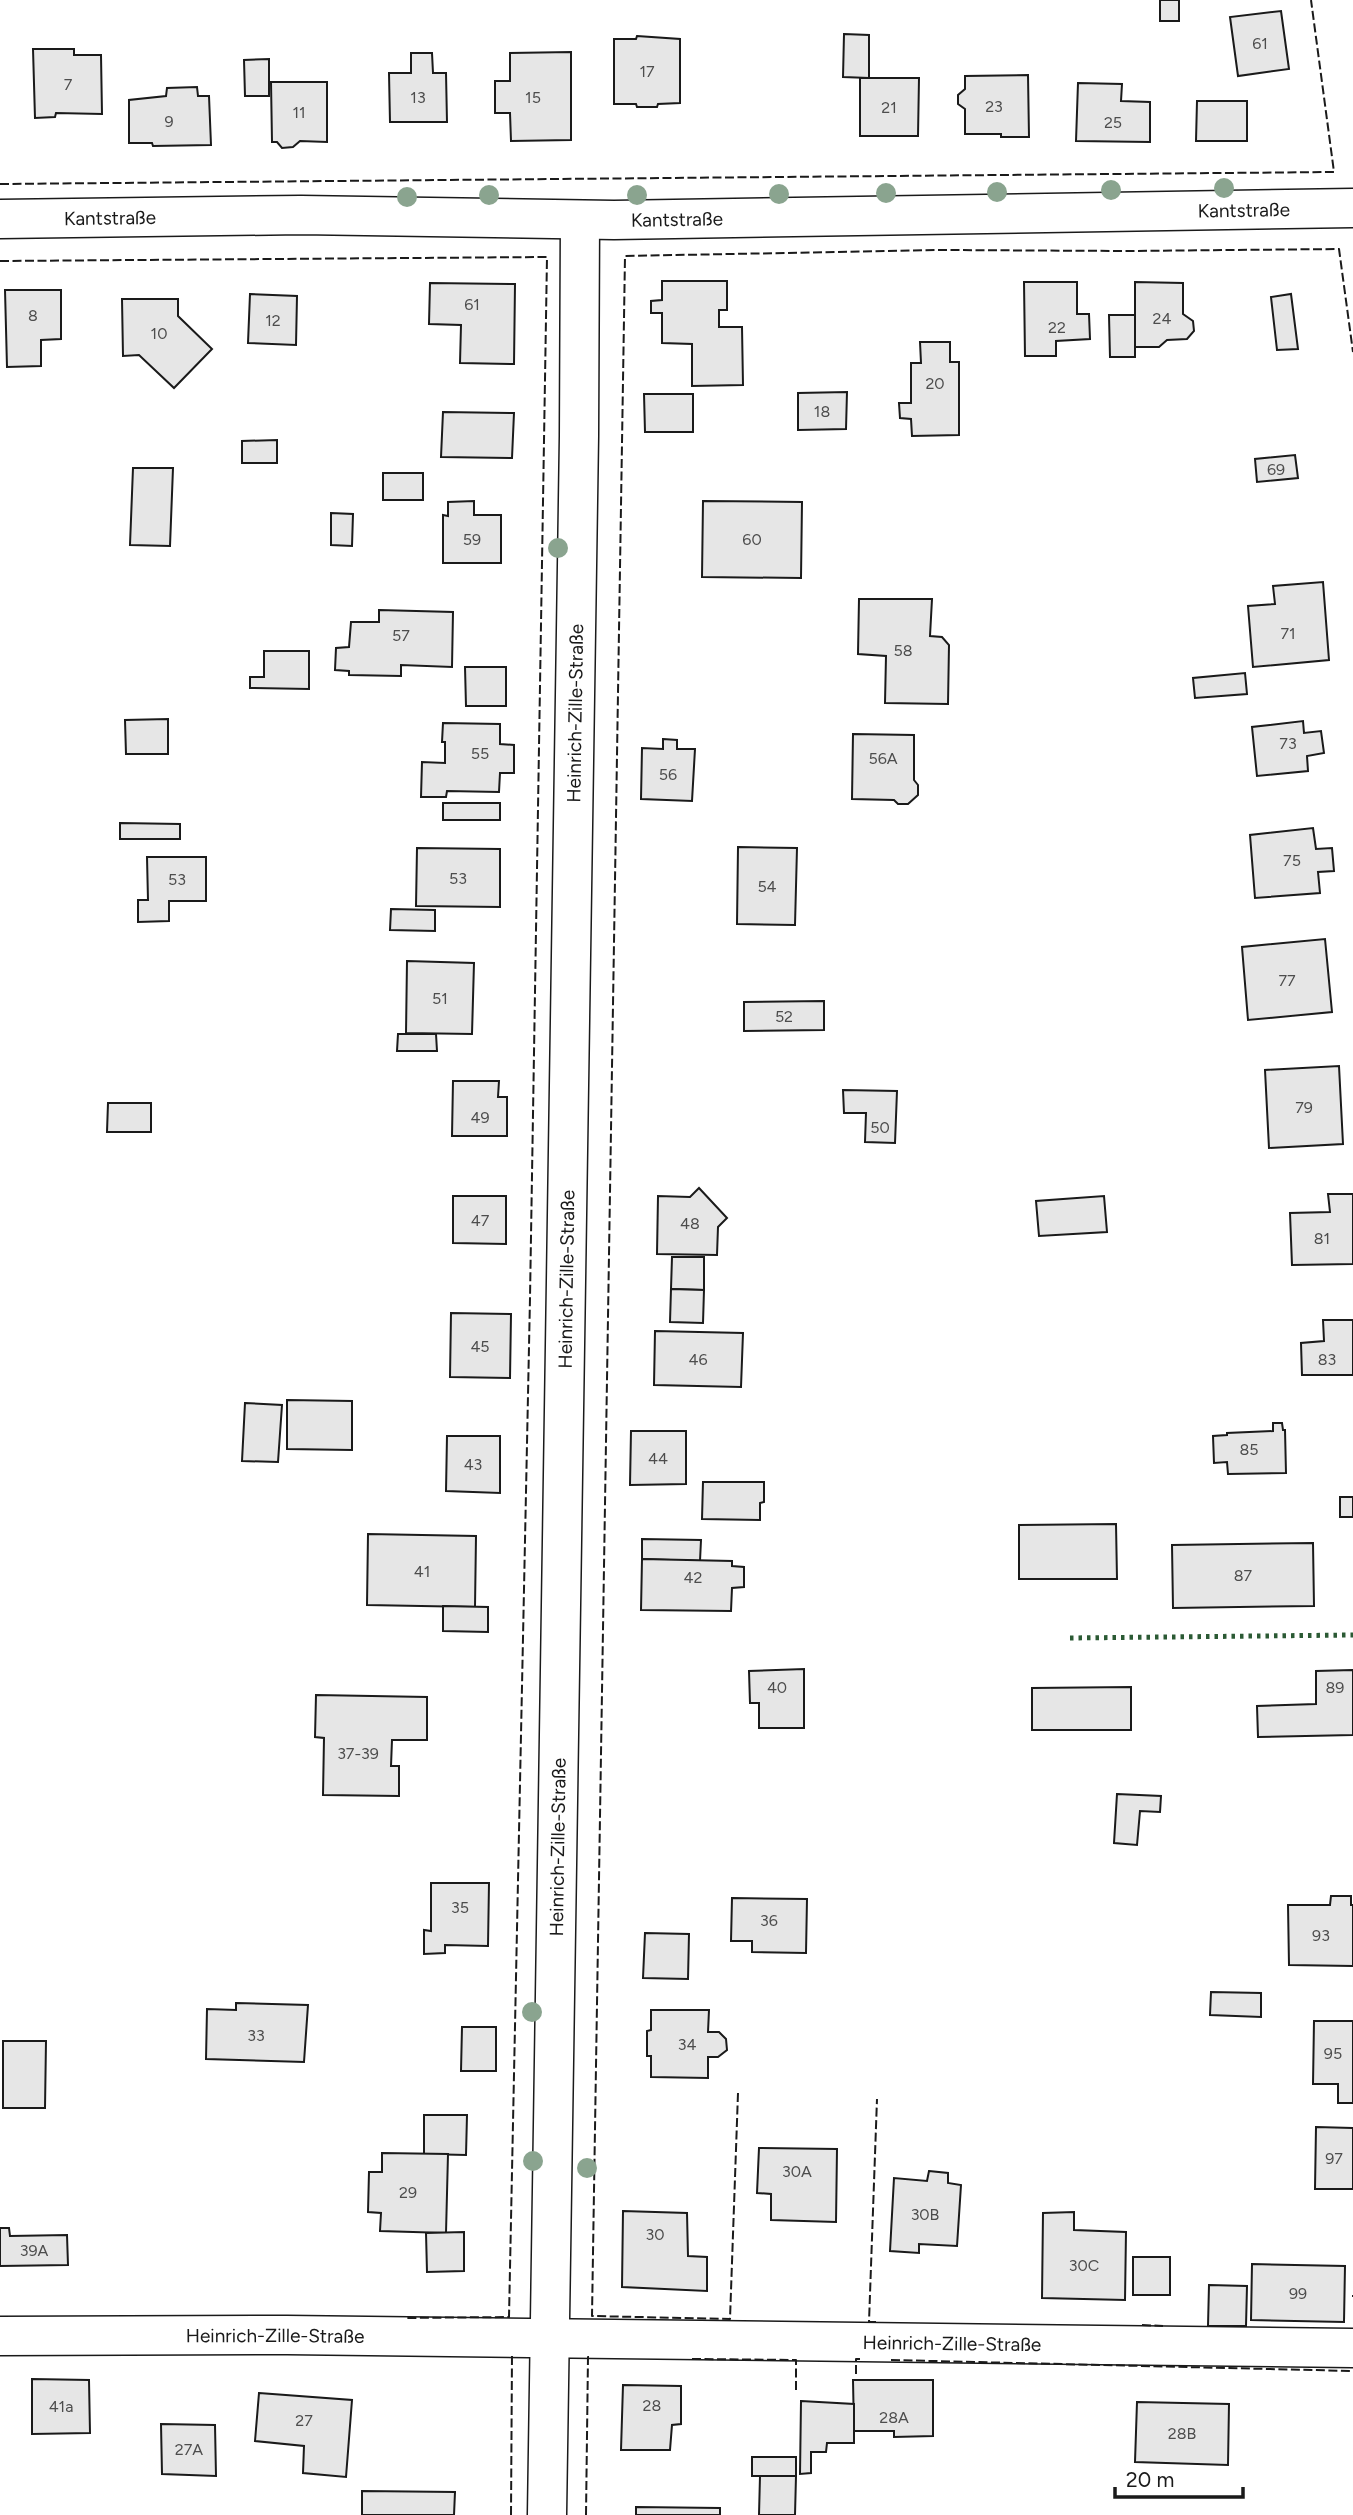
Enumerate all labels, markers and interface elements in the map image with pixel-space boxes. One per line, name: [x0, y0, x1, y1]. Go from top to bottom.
house number: 61: [1252, 34, 1268, 53]
house number: 17: [639, 62, 655, 81]
house number: 7: [64, 75, 73, 94]
house number: 13: [410, 88, 426, 107]
house number: 15: [525, 88, 541, 107]
house number: 23: [985, 97, 1003, 116]
house number: 21: [881, 98, 897, 117]
house number: 11: [292, 103, 306, 122]
house number: 9: [164, 112, 174, 131]
house number: 25: [1104, 113, 1122, 132]
street label: Kantstraße: [1198, 198, 1290, 222]
street label: Kantstraße: [64, 205, 156, 230]
street label: Kantstraße: [631, 207, 723, 231]
house number: 61: [464, 295, 480, 314]
house number: 8: [28, 306, 38, 325]
house number: 24: [1153, 309, 1171, 328]
house number: 12: [265, 311, 281, 330]
house number: 22: [1048, 318, 1066, 337]
house number: 10: [151, 324, 167, 343]
house number: 20: [925, 374, 945, 393]
house number: 18: [814, 402, 830, 421]
house number: 69: [1267, 460, 1285, 479]
house number: 59: [463, 530, 481, 549]
house number: 60: [742, 530, 762, 549]
street label: Heinrich-Zille-Straße: [562, 624, 588, 803]
house number: 71: [1280, 624, 1296, 643]
house number: 57: [392, 626, 410, 645]
house number: 58: [893, 641, 913, 660]
house number: 73: [1279, 734, 1297, 753]
house number: 55: [471, 744, 489, 763]
house number: 56A: [868, 749, 898, 768]
house number: 56: [659, 765, 677, 784]
house number: 75: [1283, 851, 1301, 870]
house number: 53: [449, 869, 467, 888]
house number: 53: [168, 870, 186, 889]
house number: 54: [757, 877, 777, 896]
house number: 77: [1278, 971, 1296, 990]
house number: 51: [432, 989, 448, 1008]
house number: 52: [775, 1007, 793, 1026]
house number: 79: [1295, 1098, 1313, 1117]
house number: 49: [471, 1108, 490, 1127]
house number: 50: [870, 1118, 890, 1137]
street label: Heinrich-Zille-Straße: [553, 1190, 579, 1369]
house number: 47: [471, 1211, 490, 1230]
house number: 48: [680, 1214, 700, 1233]
house number: 81: [1314, 1229, 1330, 1248]
house number: 45: [470, 1337, 490, 1356]
house number: 46: [689, 1350, 708, 1369]
house number: 83: [1318, 1350, 1336, 1369]
house number: 85: [1239, 1440, 1259, 1459]
house number: 44: [648, 1449, 668, 1468]
house number: 43: [464, 1455, 482, 1474]
house number: 41: [414, 1562, 430, 1581]
house number: 87: [1234, 1566, 1253, 1585]
house number: 42: [684, 1568, 702, 1587]
house number: 40: [767, 1678, 787, 1697]
house number: 89: [1326, 1678, 1344, 1697]
house number: 37-39: [337, 1744, 379, 1763]
street label: Heinrich-Zille-Straße: [544, 1758, 570, 1937]
house number: 35: [451, 1898, 469, 1917]
house number: 36: [760, 1911, 778, 1930]
house number: 93: [1312, 1926, 1330, 1945]
house number: 33: [247, 2026, 265, 2045]
house number: 34: [678, 2035, 696, 2054]
house number: 95: [1324, 2044, 1342, 2063]
house number: 97: [1325, 2149, 1343, 2168]
house number: 30A: [782, 2162, 812, 2181]
house number: 29: [399, 2183, 417, 2202]
house number: 30B: [911, 2205, 940, 2224]
house number: 30: [646, 2225, 664, 2244]
house number: 39A: [20, 2241, 48, 2260]
house number: 30C: [1069, 2256, 1099, 2275]
house number: 99: [1289, 2284, 1307, 2303]
street label: Heinrich-Zille-Straße: [186, 2323, 365, 2347]
street label: Heinrich-Zille-Straße: [862, 2331, 1041, 2356]
house number: 28: [643, 2396, 661, 2415]
house number: 41a: [49, 2397, 73, 2416]
house number: 28A: [879, 2408, 909, 2427]
house number: 27: [295, 2411, 313, 2430]
house number: 28B: [1168, 2424, 1196, 2443]
house number: 27A: [175, 2440, 203, 2459]
scale bar: [1115, 2456, 1243, 2500]
text: 20 m: [1126, 2467, 1174, 2492]

